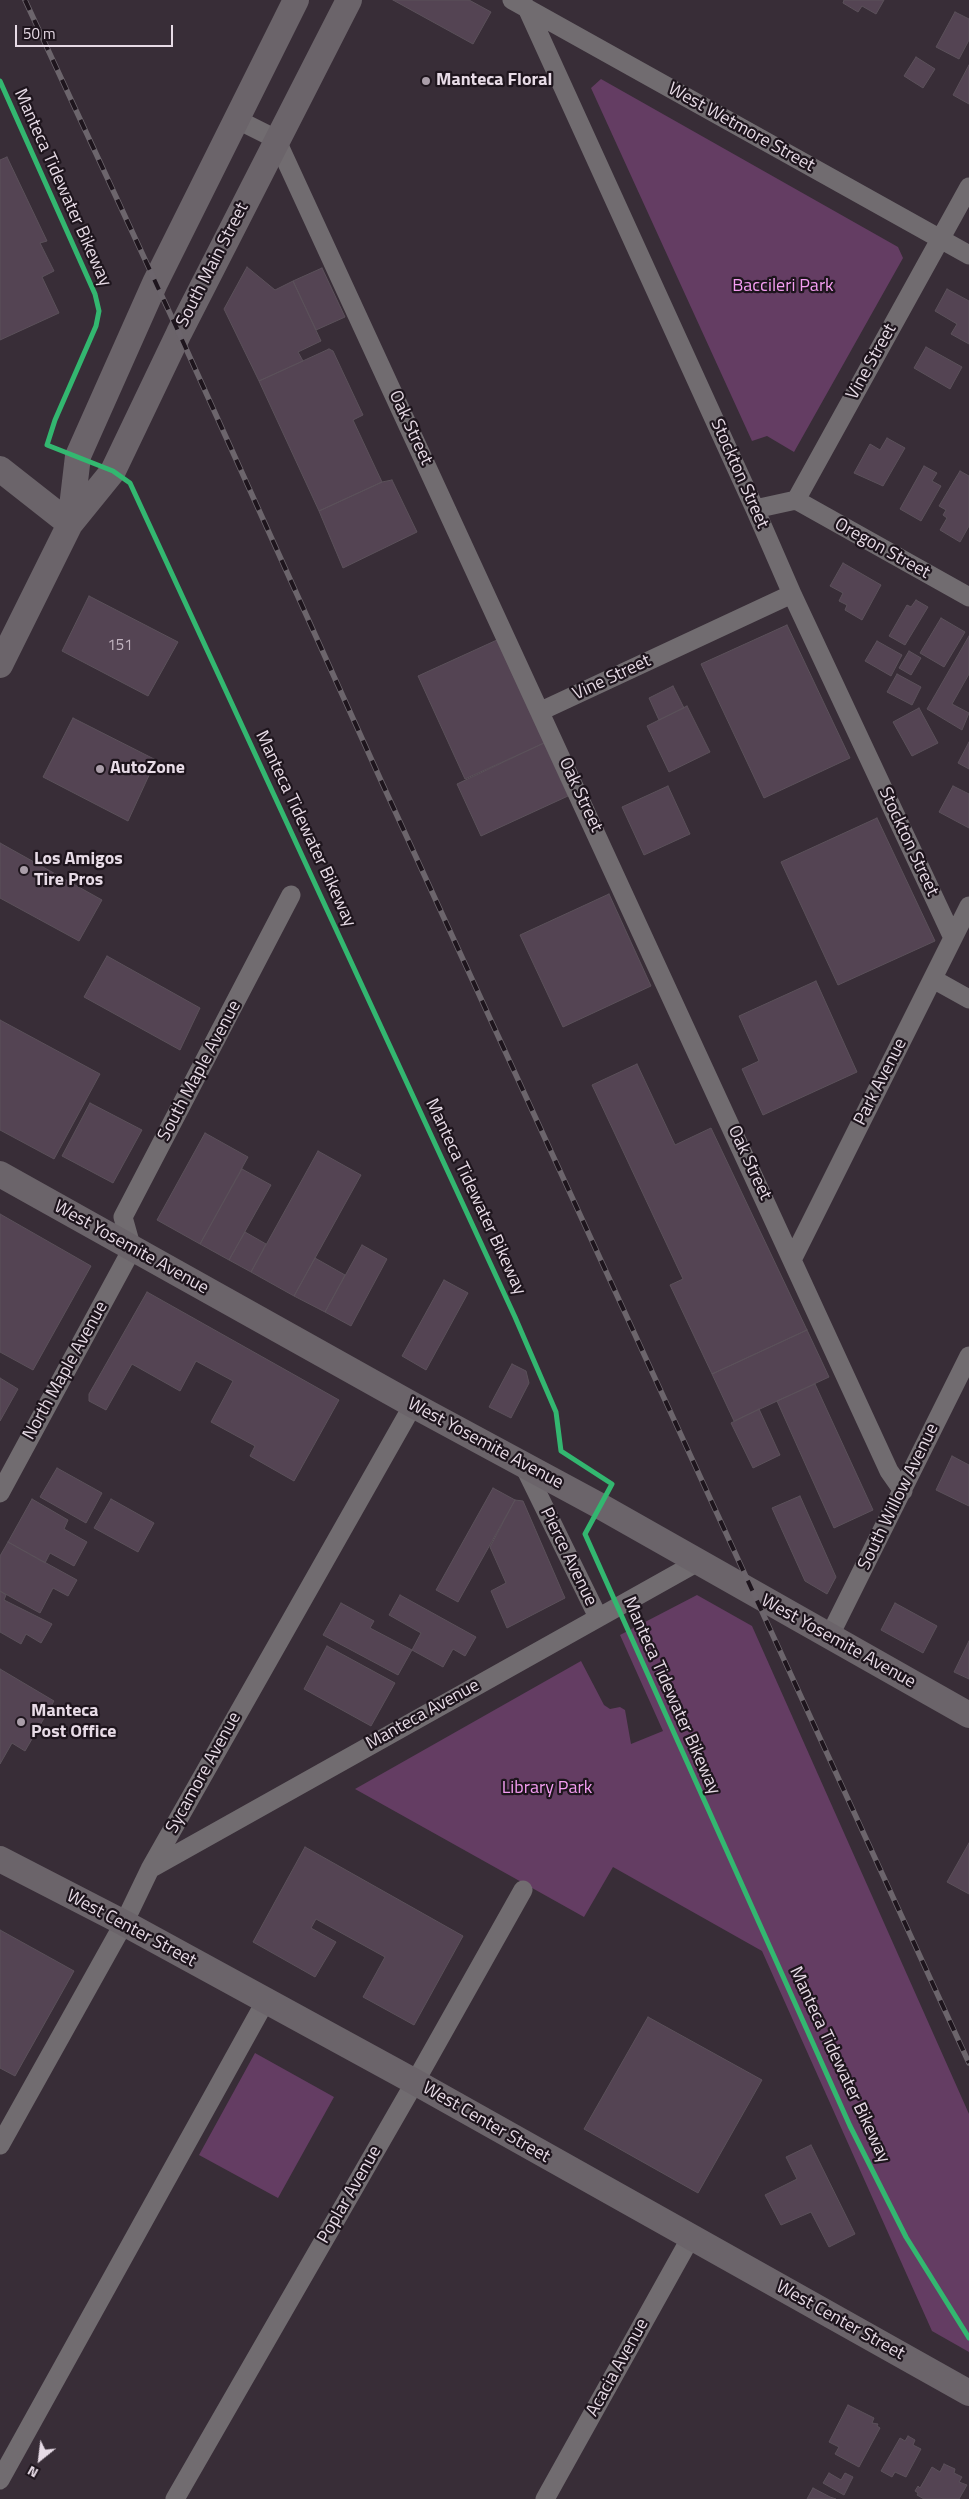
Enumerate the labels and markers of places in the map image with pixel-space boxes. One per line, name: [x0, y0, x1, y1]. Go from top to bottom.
place label: Manteca Floral: [436, 70, 552, 92]
marker: Manteca Floral: [420, 75, 432, 87]
place label: AutoZone: [110, 758, 185, 780]
marker: AutoZone: [94, 763, 106, 775]
place label: Los Amigos Tire Pros: [34, 849, 123, 892]
marker: Los Amigos Tire Pros: [18, 864, 30, 876]
place label: Manteca Post Office: [31, 1701, 117, 1744]
marker: Manteca Post Office: [15, 1716, 27, 1728]

